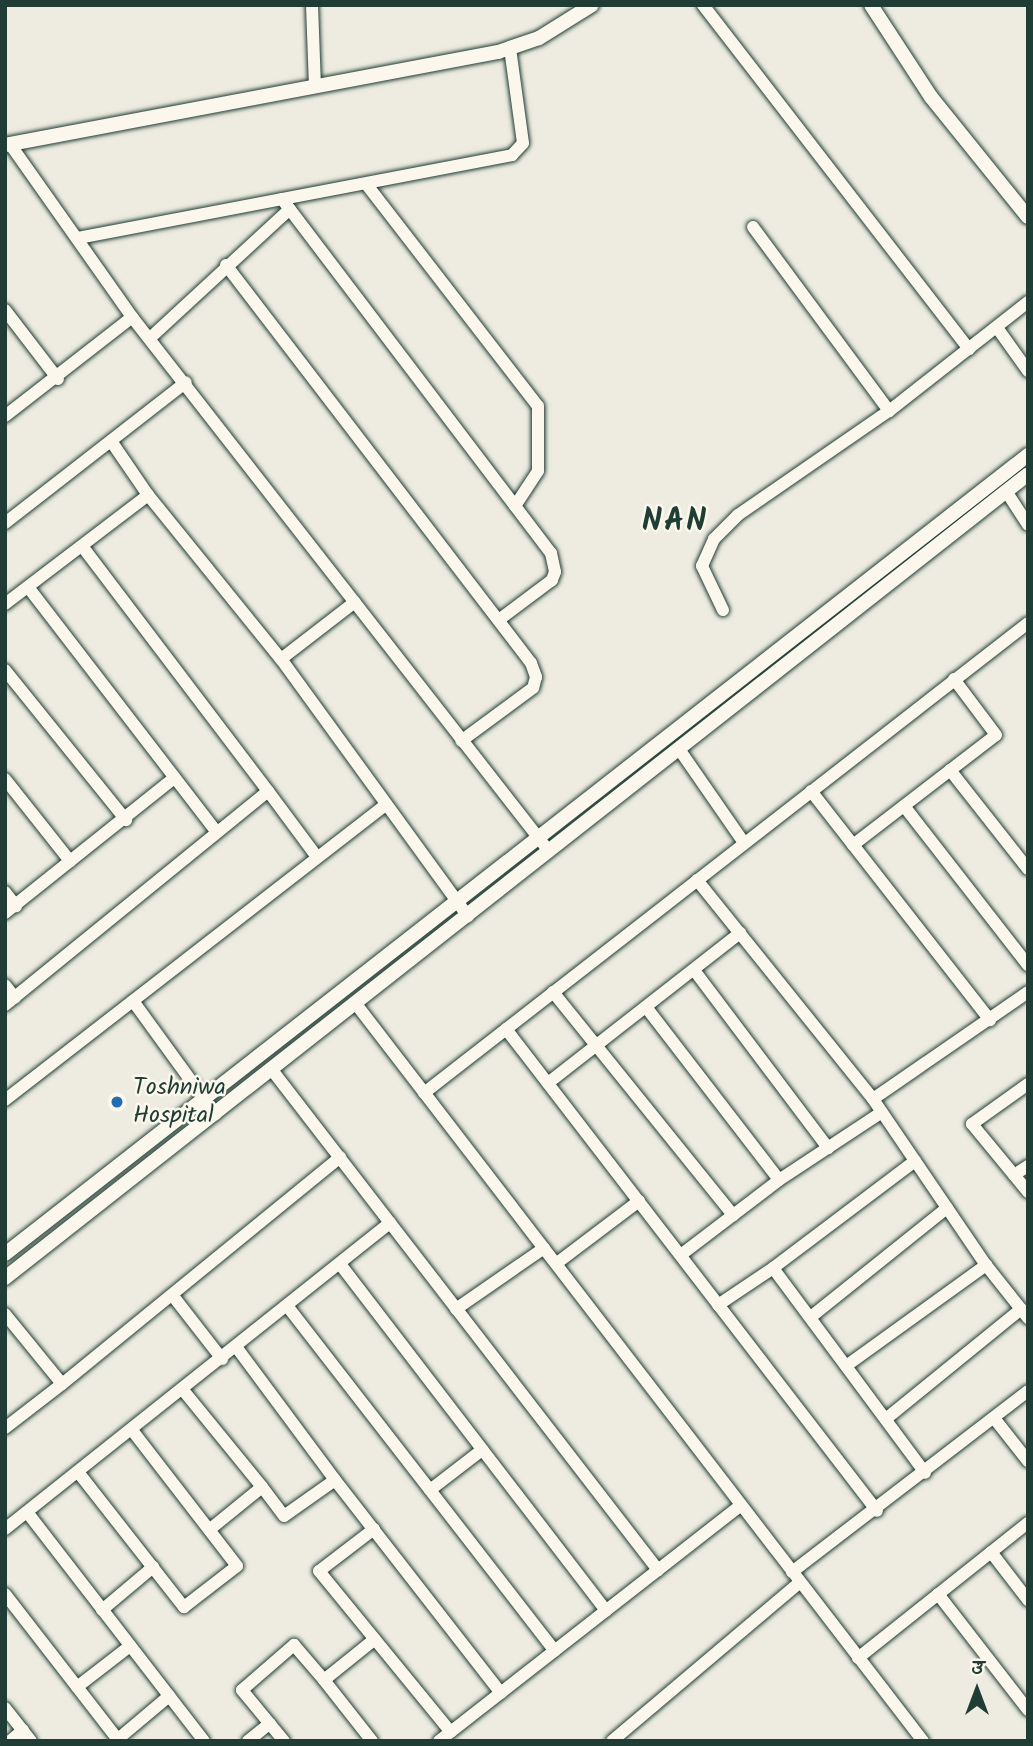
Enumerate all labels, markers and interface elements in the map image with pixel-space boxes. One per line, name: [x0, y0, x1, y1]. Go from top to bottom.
district label: NAN: [642, 503, 708, 541]
place label: Toshniwa Hospital: [133, 1074, 226, 1130]
marker: Toshniwa Hospital: [107, 1092, 127, 1112]
text: उ: [971, 1654, 983, 1684]
north arrow: [942, 1655, 1012, 1725]

